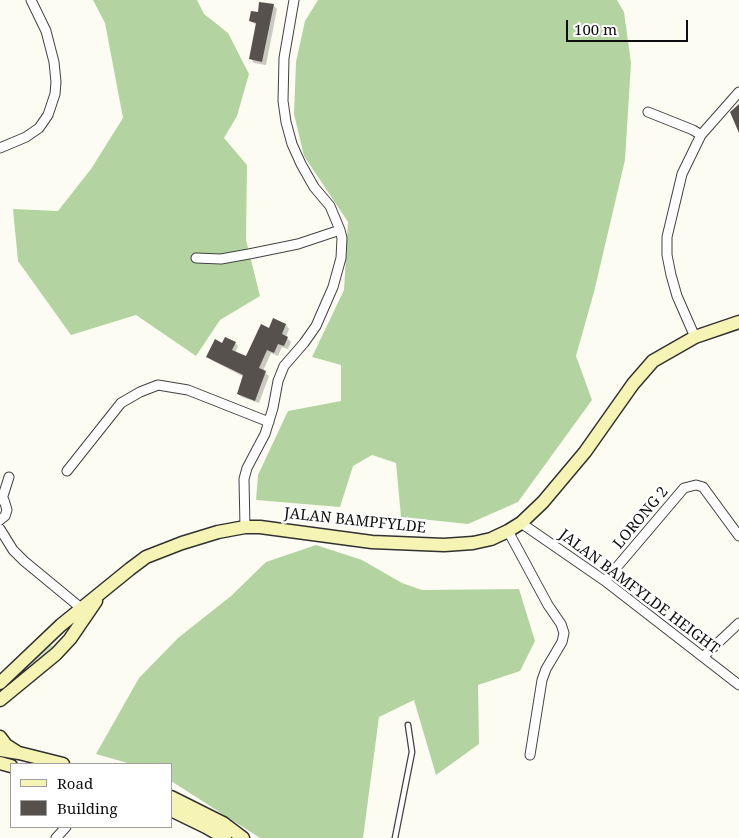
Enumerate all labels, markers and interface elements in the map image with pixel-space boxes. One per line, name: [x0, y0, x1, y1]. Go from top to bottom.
scale bar: [569, 10, 692, 42]
text: 100 m: [574, 19, 617, 39]
street label: LORONG 2: [610, 483, 672, 553]
street label: JALAN BAMPFYLDE: [283, 505, 427, 537]
street label: JALAN BAMFYLDE HEIGHT: [555, 526, 723, 658]
legend: [10, 763, 172, 828]
text: Road: [57, 773, 93, 793]
text: Building: [57, 798, 118, 818]

